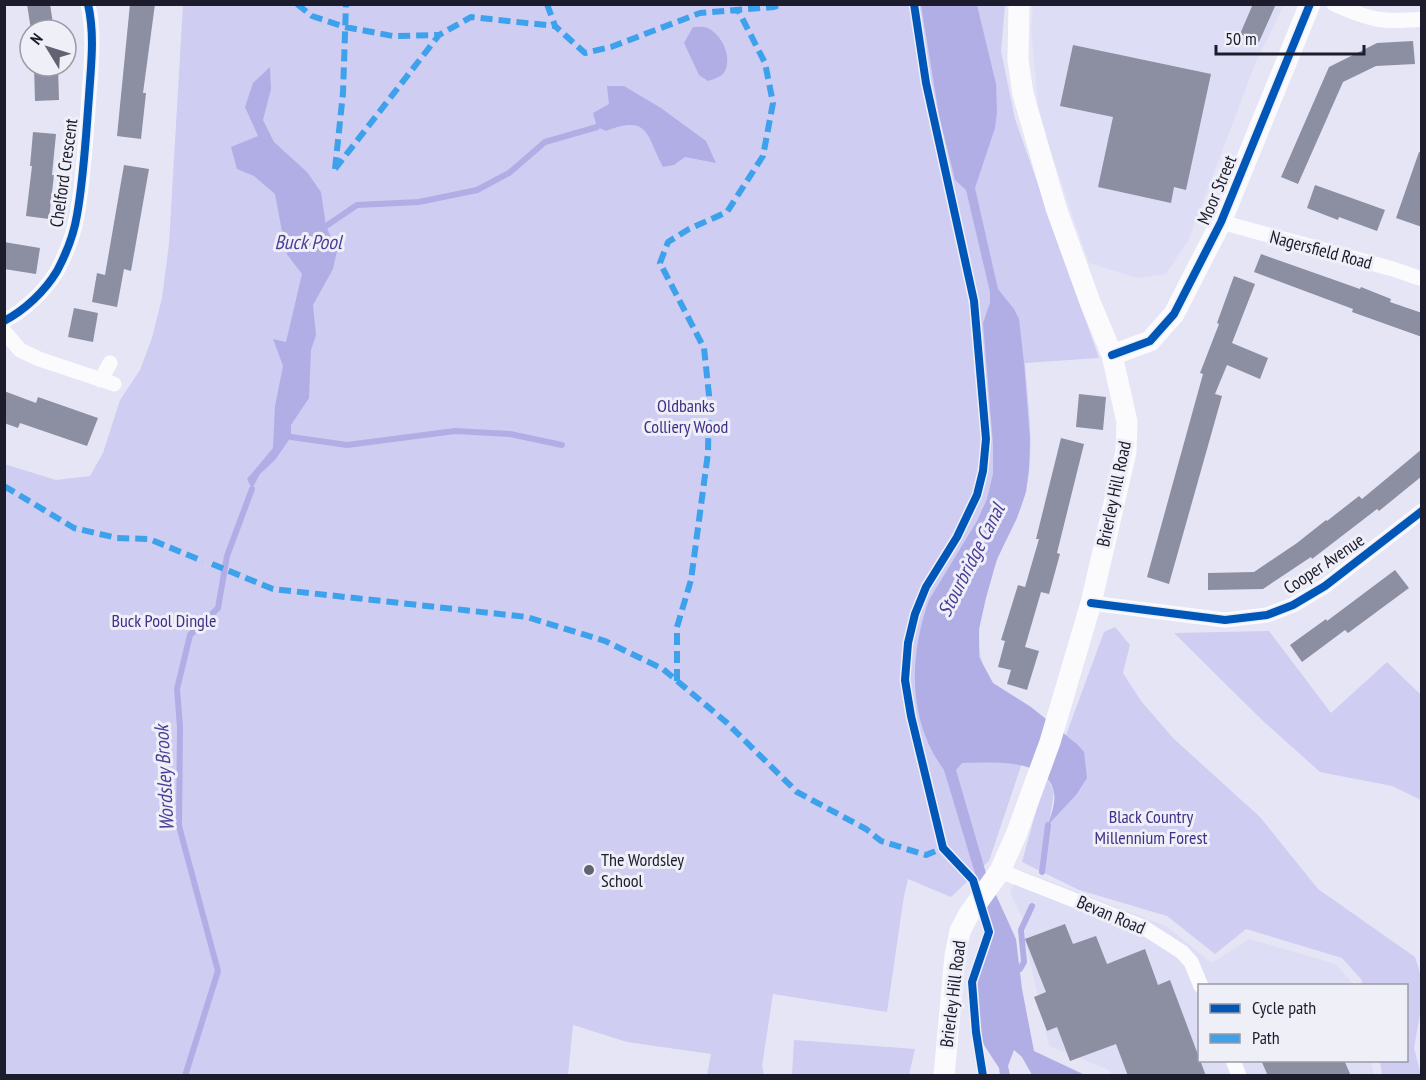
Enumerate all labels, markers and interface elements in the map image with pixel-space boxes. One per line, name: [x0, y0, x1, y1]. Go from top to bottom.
north arrow: [18, 18, 78, 78]
scale bar: [1216, 18, 1364, 56]
text: 50 m: [1225, 27, 1257, 50]
text: N: [26, 29, 47, 48]
street label: Chelford Crescent: [45, 117, 83, 229]
street label: Moor Street: [1192, 152, 1241, 228]
street label: Nagersfield Road: [1267, 225, 1375, 274]
water label: Buck Pool: [274, 229, 344, 255]
park label: Oldbanks Colliery Wood: [644, 394, 728, 438]
street label: Brierley Hill Road: [1091, 439, 1136, 549]
water label: Stourbridge Canal: [931, 497, 1012, 621]
street label: Cooper Avenue: [1279, 528, 1368, 599]
park label: Buck Pool Dingle: [112, 609, 216, 632]
water label: Wordsley Brook: [148, 722, 180, 832]
park label: Black Country Millennium Forest: [1095, 805, 1207, 849]
place label: The Wordsley School: [601, 848, 684, 892]
marker: The Wordsley School: [582, 863, 596, 877]
street label: Bevan Road: [1073, 890, 1149, 939]
street label: Brierley Hill Road: [935, 939, 970, 1049]
legend: [1198, 984, 1408, 1062]
text: Cycle path: [1252, 996, 1316, 1019]
text: Path: [1252, 1026, 1280, 1049]

